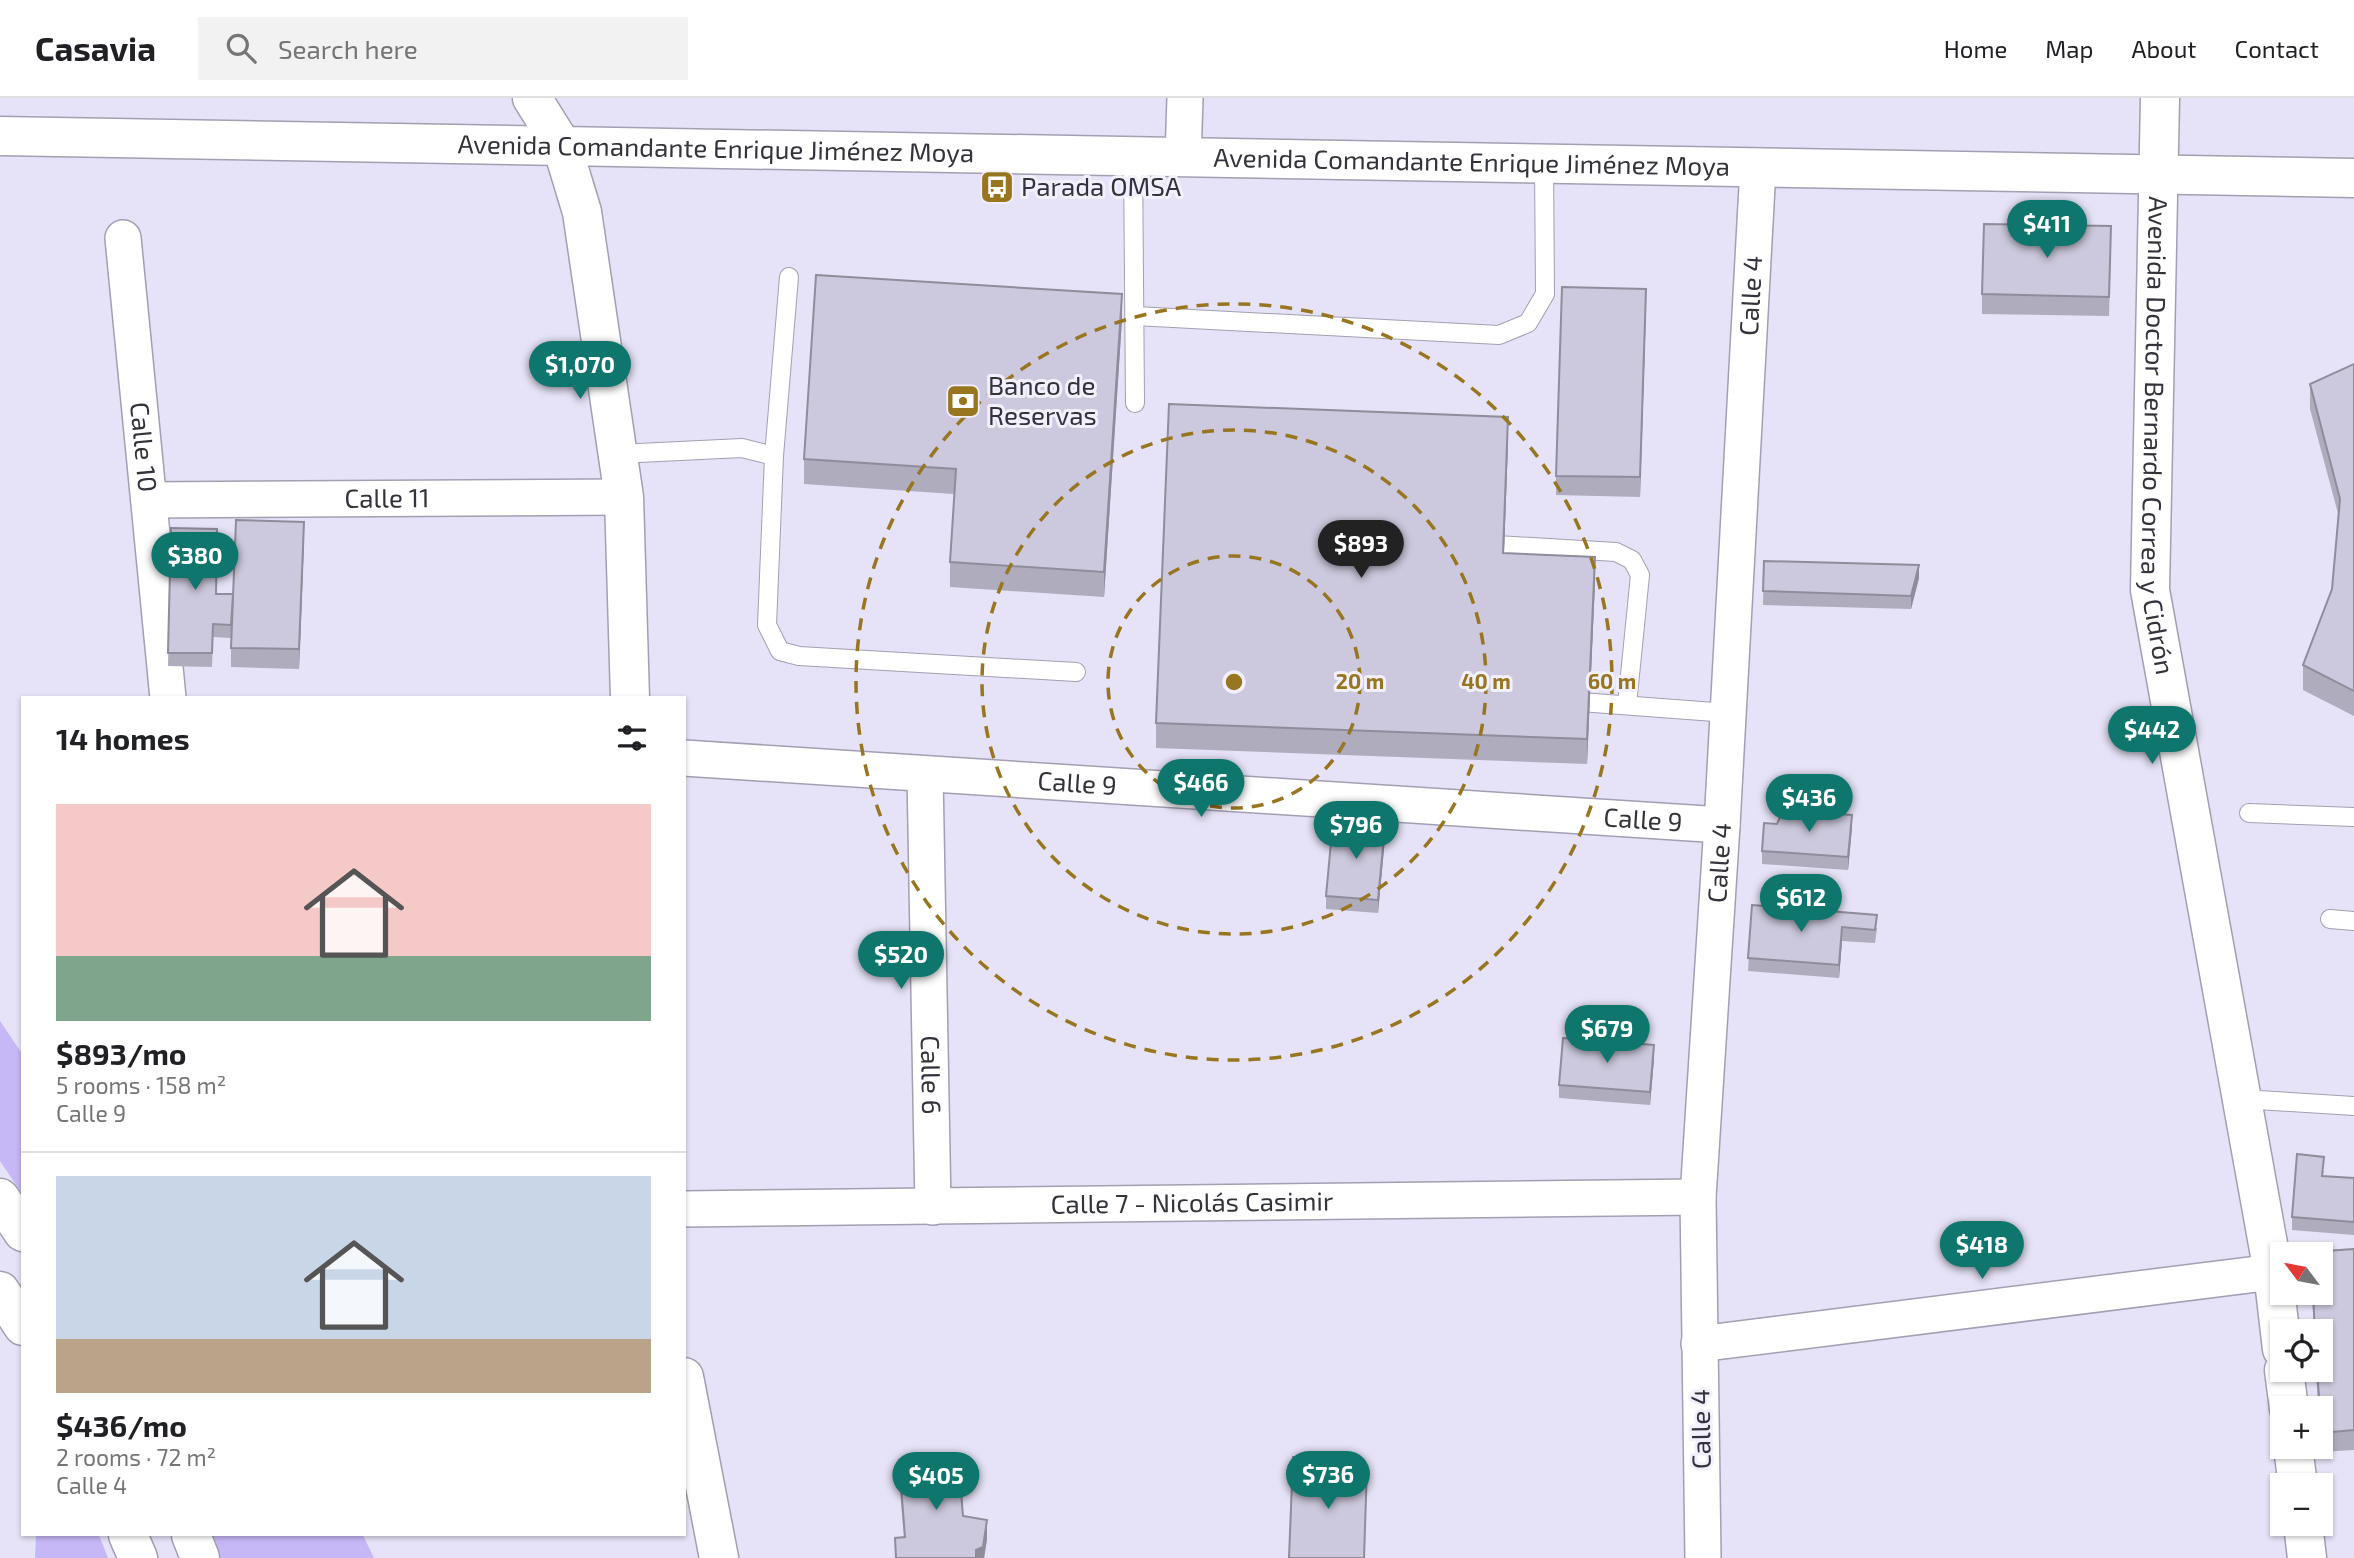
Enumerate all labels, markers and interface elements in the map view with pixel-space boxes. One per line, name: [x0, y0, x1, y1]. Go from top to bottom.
search box: [198, 17, 688, 80]
text: Casavia: [35, 28, 156, 68]
icon: search: [222, 29, 260, 67]
text: Search here: [278, 33, 418, 64]
text: Home: [1944, 34, 2007, 63]
text: Map: [2045, 34, 2093, 63]
text: About: [2131, 34, 2197, 63]
text: Contact: [2235, 34, 2319, 63]
street label: Avenida Comandante Enrique Jiménez Moya: [457, 127, 974, 167]
street label: Avenida Comandante Enrique Jiménez Moya: [1213, 141, 1730, 181]
bus stop icon: Parada OMSA: [978, 168, 1016, 206]
place label: Parada OMSA: [1021, 170, 1181, 201]
street label: Avenida Doctor Bernardo Correa y Cidrón: [2136, 196, 2182, 677]
pin: $411: [2006, 200, 2088, 260]
text: $411: [2023, 209, 2071, 237]
street label: Calle 4: [1732, 255, 1767, 336]
pin: $1,070: [523, 342, 637, 401]
text: $1,070: [545, 350, 615, 378]
place label: Banco de Reservas: [988, 369, 1097, 430]
bank icon: Banco de Reservas: [944, 382, 982, 420]
street label: Calle 10: [125, 400, 165, 493]
street label: Calle 11: [344, 481, 430, 513]
pin: $893: [1320, 520, 1402, 580]
text: $893: [1334, 529, 1388, 557]
pin: $380: [154, 532, 236, 592]
text: $380: [167, 541, 223, 569]
text: 20 m: [1336, 668, 1384, 693]
text: 40 m: [1461, 668, 1511, 693]
text: 60 m: [1588, 668, 1636, 693]
centre of rings: [1222, 670, 1246, 694]
pin: $442: [2111, 706, 2193, 766]
text: $442: [2124, 715, 2180, 743]
icon: filters: [613, 719, 651, 757]
text: 14 homes: [56, 720, 190, 756]
pin: $466: [1160, 760, 1242, 819]
street label: Calle 9: [1037, 764, 1118, 800]
text: $466: [1173, 768, 1229, 796]
pin: $436: [1768, 774, 1850, 834]
text: $436: [1782, 783, 1836, 811]
street label: Calle 9: [1603, 800, 1684, 836]
pin: $796: [1315, 802, 1397, 861]
text: $796: [1330, 810, 1382, 838]
street label: Calle 4: [1700, 822, 1736, 904]
icon: home: [291, 850, 417, 976]
pin: $612: [1760, 874, 1842, 934]
text: $612: [1776, 883, 1826, 911]
pin: $520: [860, 932, 942, 991]
text: $520: [874, 940, 928, 968]
pin: $679: [1566, 1006, 1648, 1065]
text: $679: [1581, 1014, 1633, 1042]
text: $893/mo: [56, 1035, 187, 1071]
street label: Calle 6: [916, 1035, 948, 1115]
text: 5 rooms · 158 m²: [56, 1071, 226, 1099]
text: Calle 9: [56, 1099, 126, 1127]
street label: Calle 7 - Nicolás Casimir: [1050, 1184, 1333, 1219]
icon: home: [291, 1222, 417, 1348]
pin: $418: [1941, 1222, 2023, 1281]
text: $418: [1956, 1230, 2008, 1258]
north arrow: [2270, 1242, 2333, 1306]
map controls: [2270, 1242, 2333, 1536]
button: locate: [2270, 1319, 2333, 1382]
street label: Calle 4: [1683, 1389, 1716, 1469]
button: +: [2270, 1396, 2333, 1459]
text: $436/mo: [56, 1407, 187, 1443]
text: 2 rooms · 72 m²: [56, 1443, 216, 1471]
pin: $405: [895, 1452, 977, 1512]
pin: $736: [1287, 1452, 1369, 1511]
text: $736: [1302, 1460, 1354, 1488]
text: $405: [908, 1461, 964, 1489]
text: Calle 4: [56, 1471, 127, 1499]
button: −: [2270, 1473, 2333, 1536]

